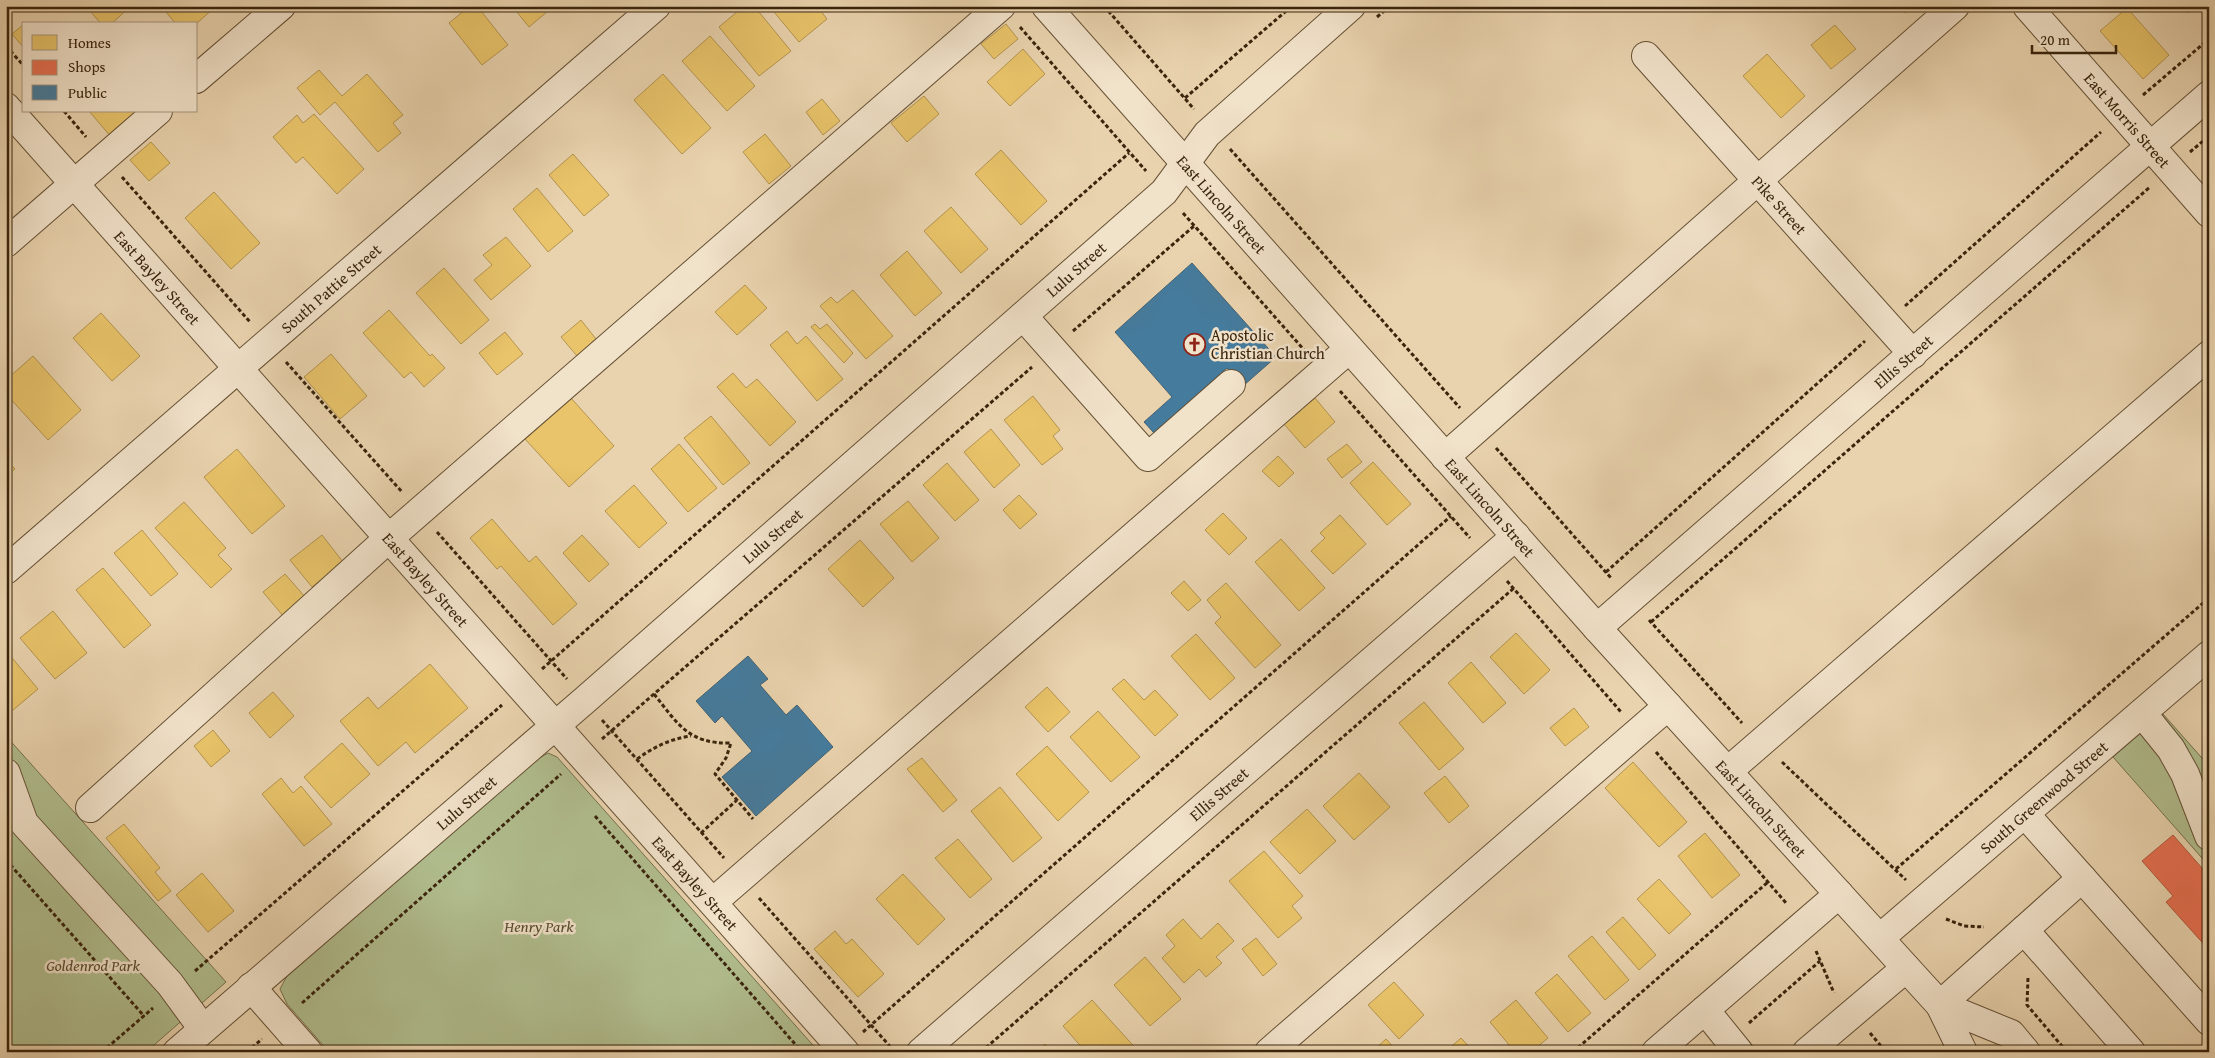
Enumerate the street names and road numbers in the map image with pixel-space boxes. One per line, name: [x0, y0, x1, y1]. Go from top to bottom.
street label: East Morris Street: [2079, 67, 2176, 174]
street label: East Lincoln Street: [1171, 150, 1272, 259]
street label: Pike Street: [1746, 170, 1813, 240]
street label: East Bayley Street: [109, 225, 206, 331]
street label: Lulu Street: [1040, 236, 1112, 303]
street label: South Pattie Street: [275, 237, 387, 339]
street label: Ellis Street: [1868, 328, 1938, 394]
street label: East Lincoln Street: [1440, 453, 1541, 563]
street label: Lulu Street: [737, 502, 808, 569]
street label: East Bayley Street: [377, 527, 475, 633]
street label: South Greenwood Street: [1974, 735, 2114, 859]
street label: East Lincoln Street: [1710, 754, 1812, 863]
street label: Ellis Street: [1184, 761, 1254, 827]
street label: Lulu Street: [431, 769, 502, 836]
street label: East Bayley Street: [646, 830, 744, 936]

